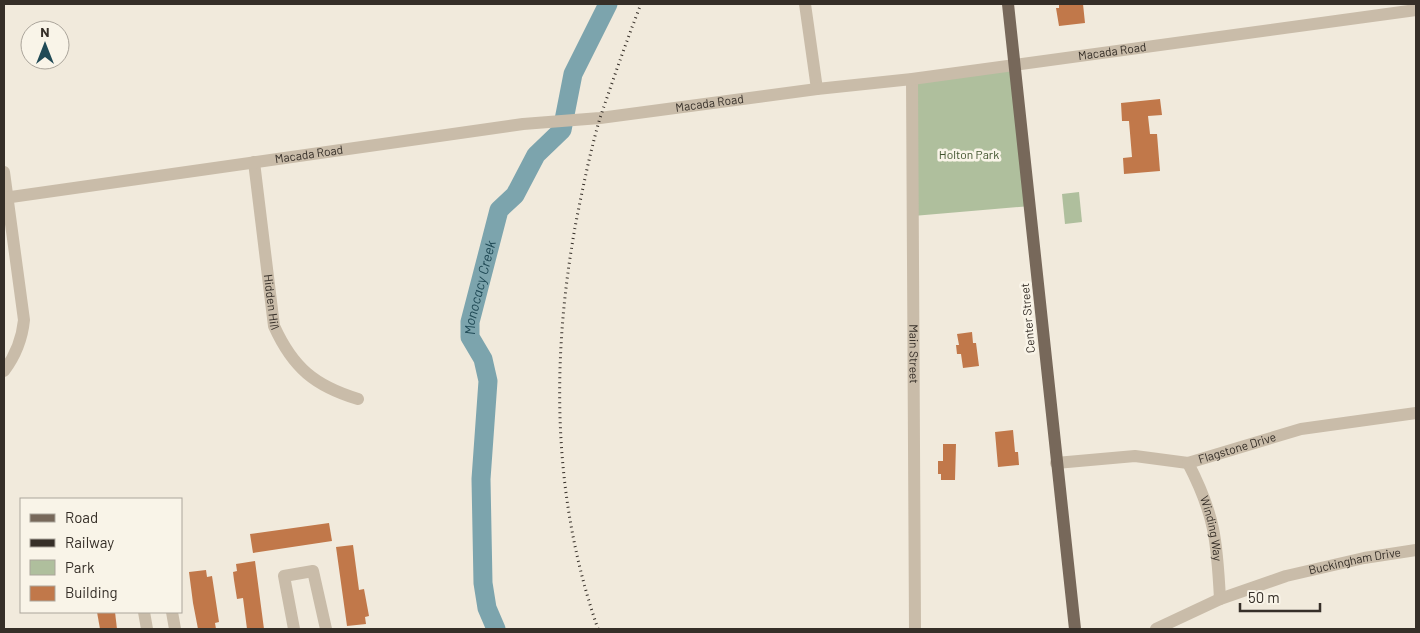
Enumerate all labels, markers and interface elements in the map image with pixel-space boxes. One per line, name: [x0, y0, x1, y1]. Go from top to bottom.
north arrow: [20, 20, 70, 70]
text: N: [40, 23, 50, 40]
street label: Macada Road: [1077, 39, 1147, 62]
street label: Macada Road: [674, 91, 744, 114]
street label: Macada Road: [274, 142, 344, 165]
park label: Holton Park: [939, 147, 999, 161]
water label: Monocacy Creek: [460, 238, 499, 335]
street label: Hidden Hill: [262, 273, 283, 332]
street label: Center Street: [1017, 282, 1037, 354]
street label: Main Street: [907, 324, 922, 384]
street label: Flagstone Drive: [1196, 429, 1277, 466]
street label: Winding Way: [1198, 494, 1226, 562]
legend: [20, 498, 182, 613]
text: Road: [65, 508, 98, 526]
text: Railway: [65, 533, 114, 551]
street label: Buckingham Drive: [1307, 544, 1402, 577]
text: Park: [65, 558, 95, 576]
scale bar: [1240, 580, 1320, 612]
text: Building: [65, 583, 118, 601]
text: 50 m: [1248, 588, 1280, 606]

